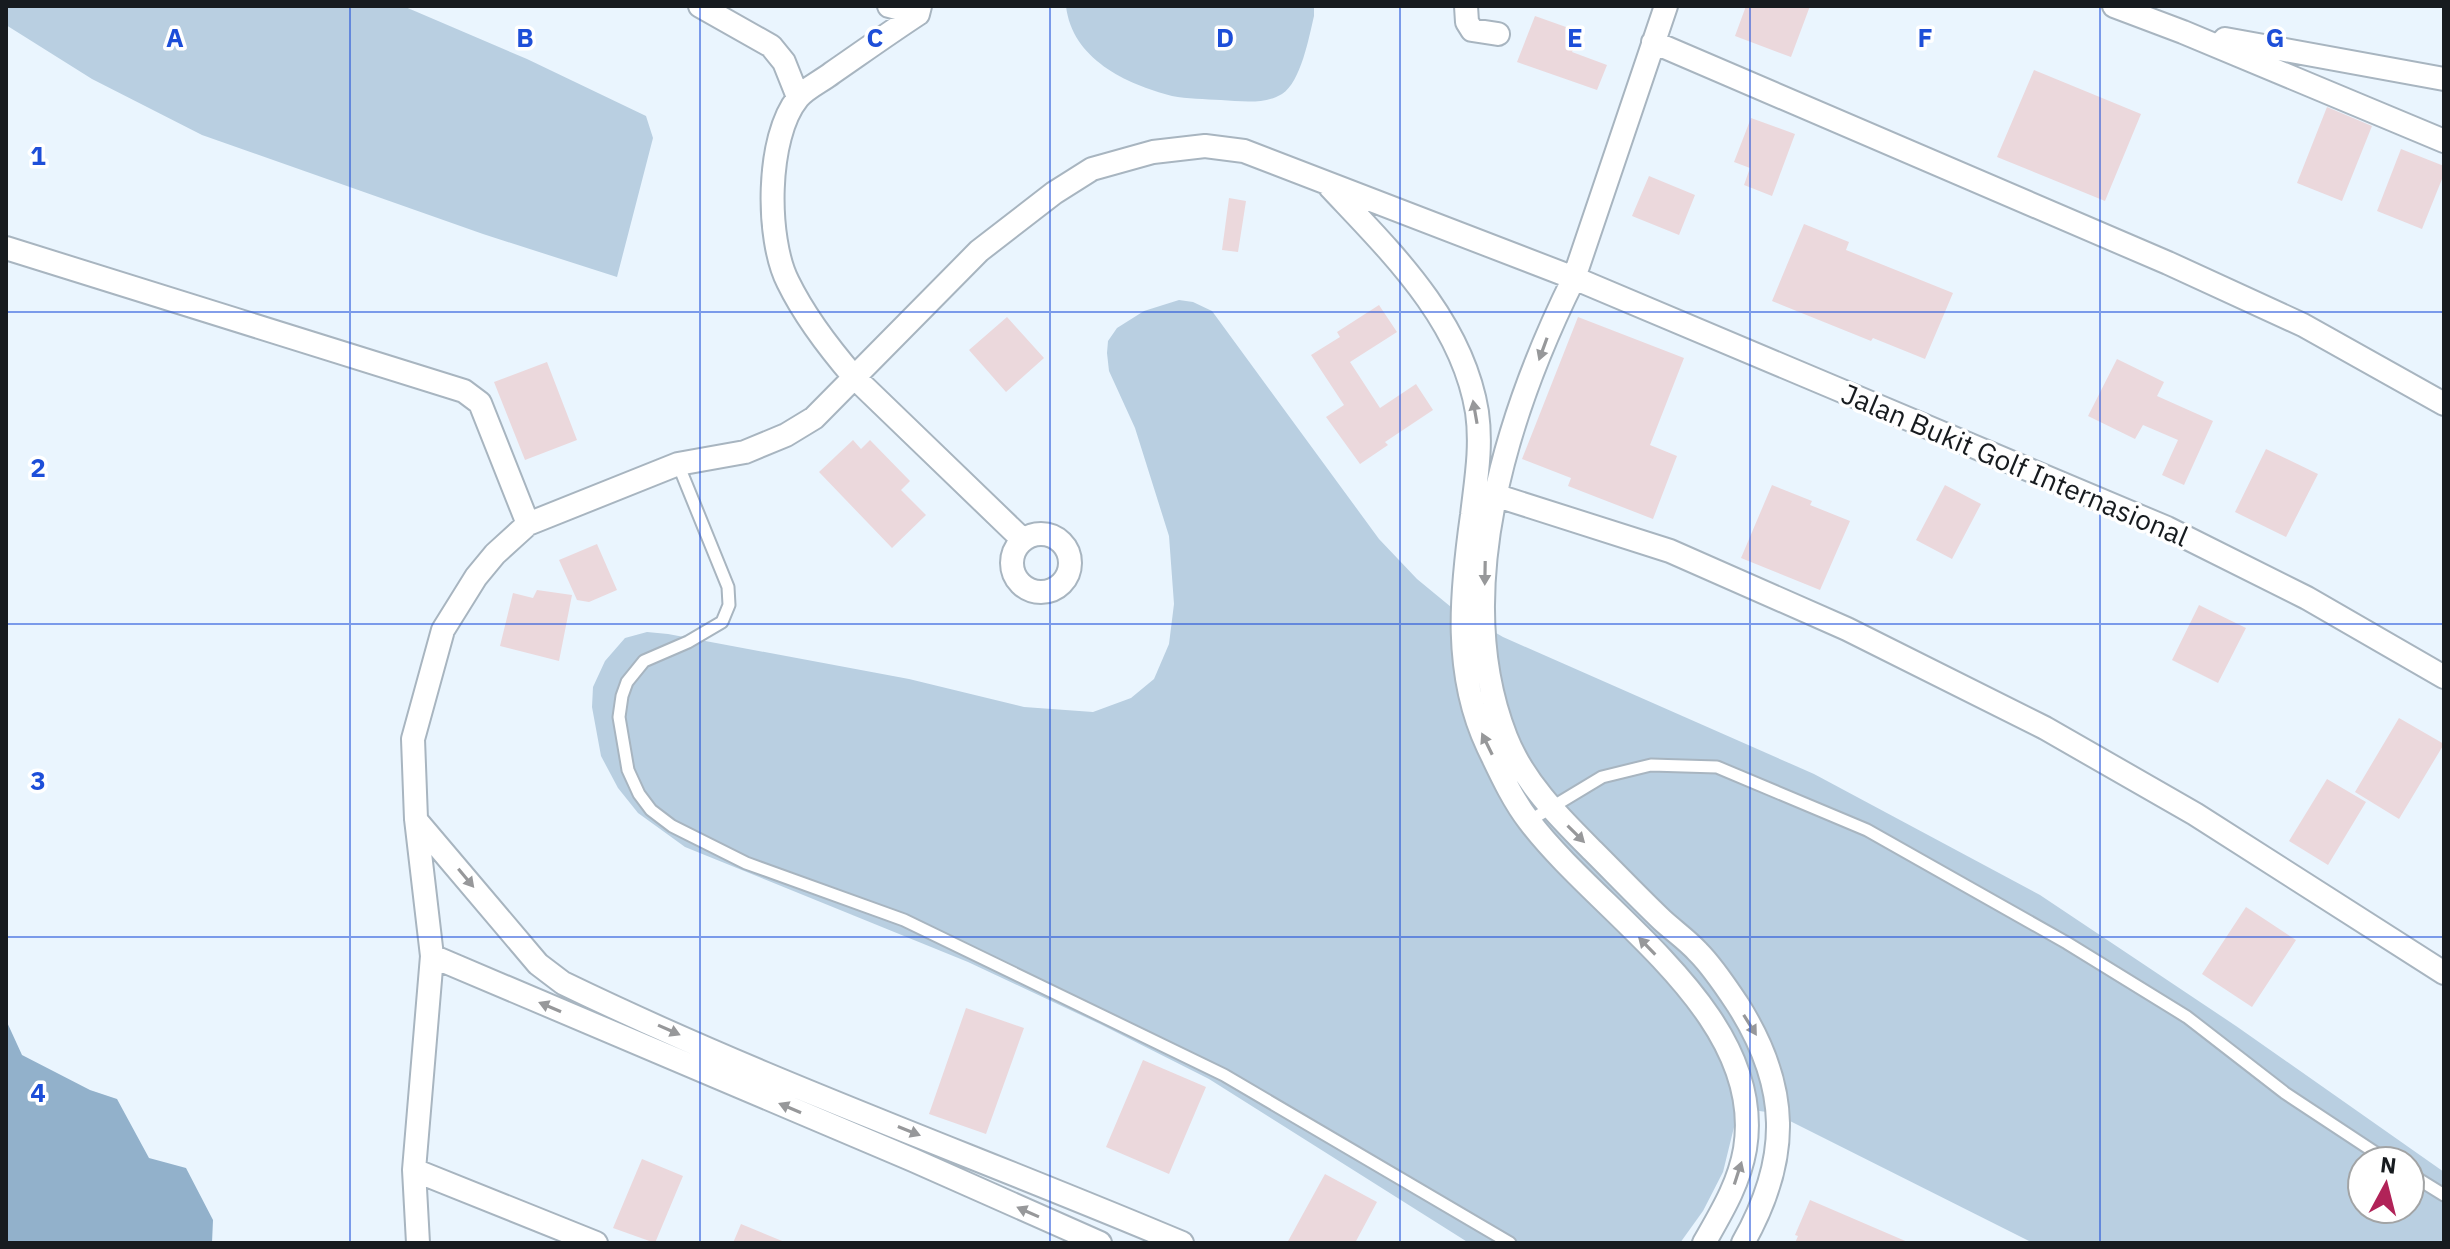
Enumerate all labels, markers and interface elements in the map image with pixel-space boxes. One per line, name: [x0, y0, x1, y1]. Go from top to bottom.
text: A: [166, 20, 184, 54]
text: B: [516, 20, 534, 54]
text: C: [867, 20, 884, 54]
text: D: [1216, 20, 1234, 54]
text: E: [1567, 20, 1583, 54]
text: F: [1917, 20, 1933, 54]
text: G: [2266, 20, 2284, 54]
text: 1: [30, 138, 46, 172]
one-way arrow: [1536, 337, 1549, 361]
street label: Jalan Bukit Golf Internasional: [1836, 375, 2194, 554]
one-way arrow: [1469, 399, 1481, 424]
text: 2: [30, 450, 46, 484]
one-way arrow: [1478, 561, 1491, 586]
one-way arrow: [1480, 732, 1494, 756]
text: 3: [30, 763, 46, 797]
one-way arrow: [1566, 824, 1585, 843]
one-way arrow: [457, 868, 474, 888]
one-way arrow: [1638, 937, 1657, 956]
one-way arrow: [538, 1000, 562, 1013]
one-way arrow: [1743, 1014, 1757, 1036]
one-way arrow: [658, 1024, 681, 1037]
text: 4: [30, 1075, 46, 1109]
one-way arrow: [778, 1102, 802, 1115]
one-way arrow: [897, 1125, 921, 1138]
north arrow: [2346, 1145, 2426, 1225]
text: N: [2379, 1149, 2398, 1180]
one-way arrow: [1733, 1161, 1745, 1185]
one-way arrow: [1016, 1205, 1040, 1218]

